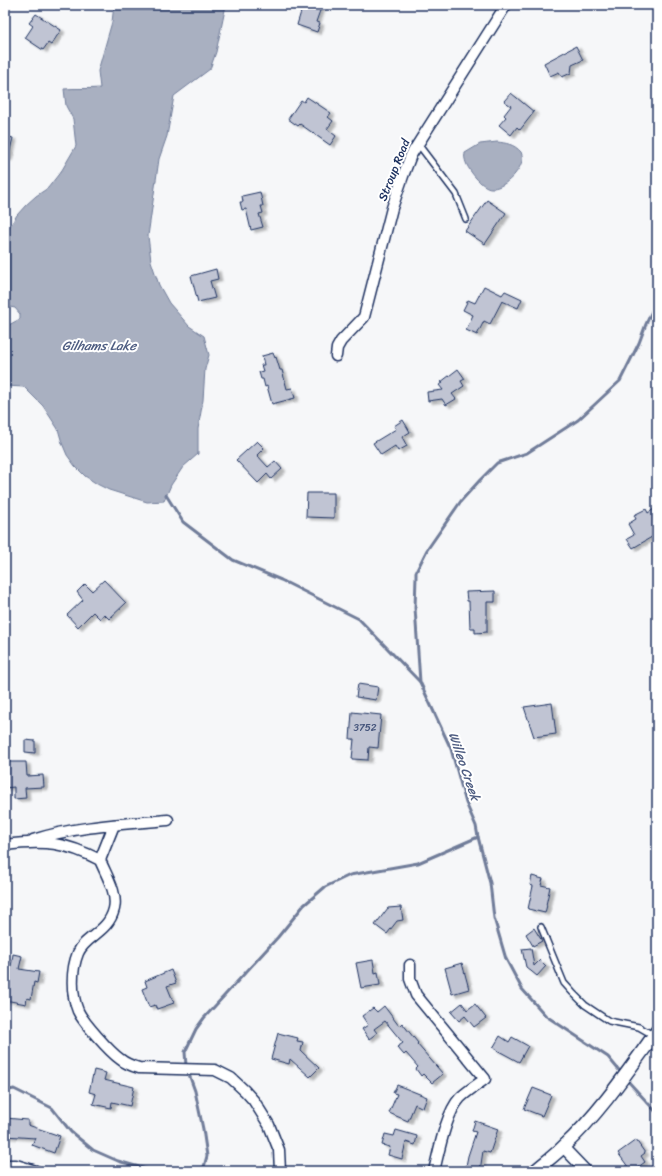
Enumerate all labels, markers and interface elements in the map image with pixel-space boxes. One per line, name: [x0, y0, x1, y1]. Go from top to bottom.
street label: Stroup Road: [372, 134, 417, 204]
water label: Gilhams Lake: [62, 334, 137, 357]
house number: 3752: [353, 719, 377, 737]
water label: Willeo Creek: [442, 729, 488, 806]

